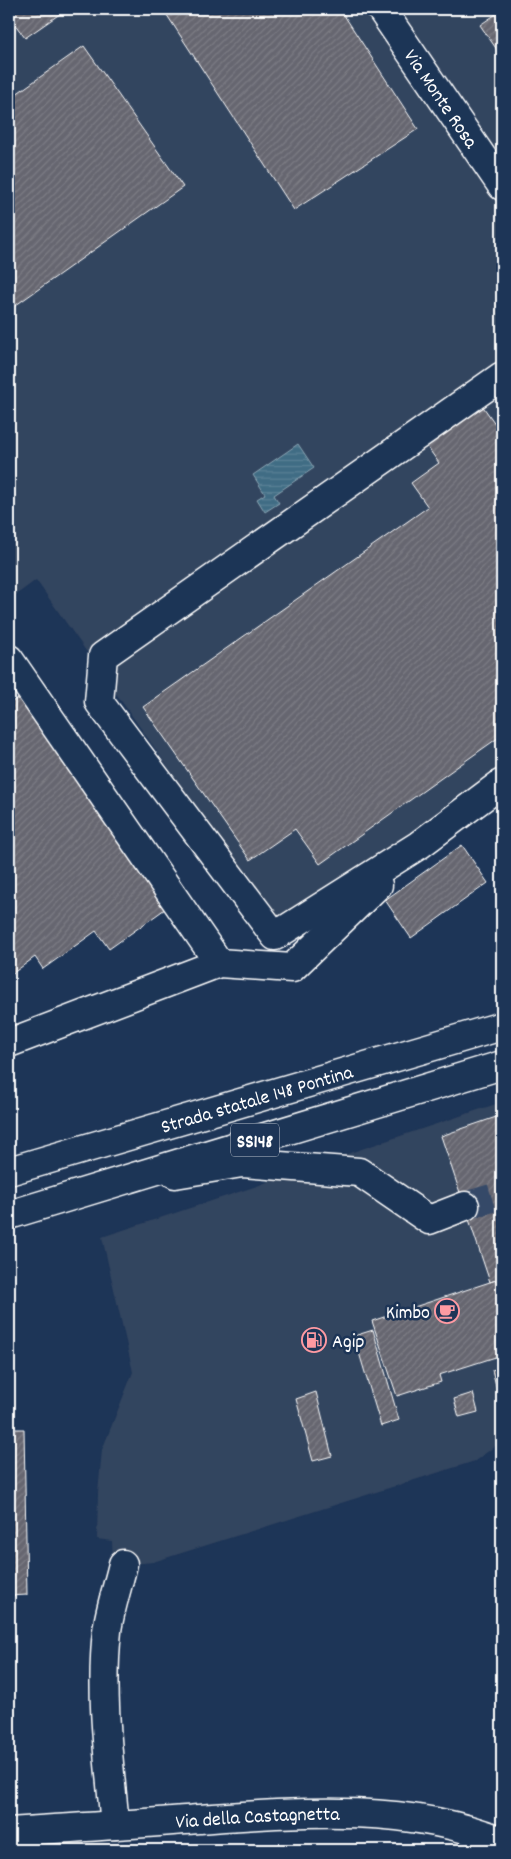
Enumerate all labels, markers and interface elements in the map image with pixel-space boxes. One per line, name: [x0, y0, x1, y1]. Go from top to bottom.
street label: Via Monte Rosa: [396, 45, 484, 155]
street label: Strada statale 148 Pontina: [158, 1059, 357, 1143]
road number: SS148: [231, 1124, 279, 1156]
cafe icon: Kimbo: [434, 1298, 460, 1324]
place label: Kimbo: [386, 1300, 430, 1328]
fuel station icon: Agip: [301, 1327, 327, 1353]
place label: Agip: [332, 1329, 365, 1357]
street label: Via della Castagnetta: [175, 1802, 340, 1838]

